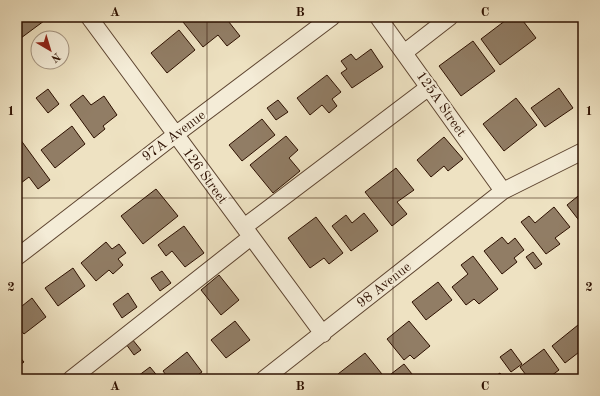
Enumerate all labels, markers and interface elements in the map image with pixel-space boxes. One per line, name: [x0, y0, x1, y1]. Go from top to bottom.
text: A: [110, 6, 120, 19]
text: B: [295, 6, 305, 19]
text: C: [481, 6, 489, 19]
north arrow: [30, 30, 70, 70]
text: N: [48, 50, 62, 64]
street label: 125A Street: [413, 69, 469, 139]
text: 1: [7, 105, 15, 118]
text: 1: [585, 105, 593, 118]
street label: 97A Avenue: [140, 108, 208, 164]
street label: 126 Street: [180, 145, 230, 207]
street label: 98 Avenue: [354, 260, 414, 310]
text: 2: [7, 281, 15, 294]
text: 2: [585, 281, 593, 294]
text: A: [110, 380, 120, 393]
text: B: [295, 380, 305, 393]
text: C: [481, 380, 489, 393]

